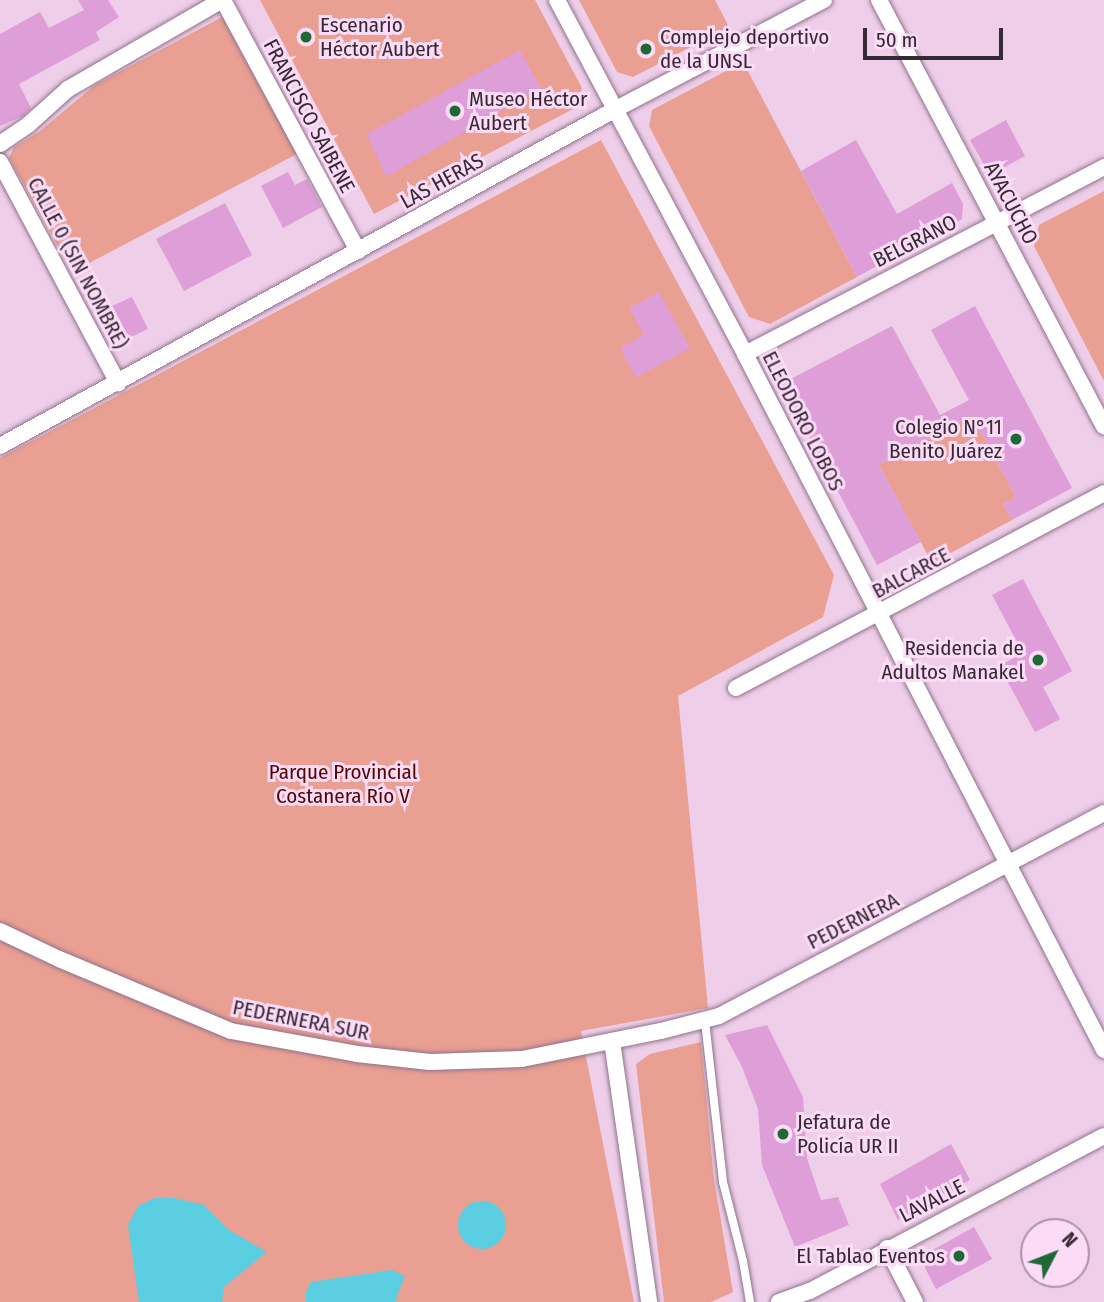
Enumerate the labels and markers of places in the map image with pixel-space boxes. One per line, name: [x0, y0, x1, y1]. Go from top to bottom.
place label: Escenario Héctor Aubert: [320, 12, 440, 62]
place label: Complejo deportivo de la UNSL: [660, 24, 829, 74]
marker: Escenario Héctor Aubert: [298, 29, 314, 45]
marker: Complejo deportivo de la UNSL: [638, 41, 654, 57]
place label: Museo Héctor Aubert: [469, 86, 587, 136]
marker: Museo Héctor Aubert: [447, 103, 463, 119]
place label: Colegio N°11 Benito Juárez: [889, 414, 1002, 464]
marker: Colegio N°11 Benito Juárez: [1008, 431, 1024, 447]
place label: Residencia de Adultos Manakel: [882, 635, 1024, 685]
marker: Residencia de Adultos Manakel: [1030, 652, 1046, 668]
place label: Jefatura de Policía UR II: [797, 1109, 898, 1159]
marker: Jefatura de Policía UR II: [775, 1126, 791, 1142]
place label: El Tablao Eventos: [796, 1243, 945, 1269]
marker: El Tablao Eventos: [951, 1248, 967, 1264]

